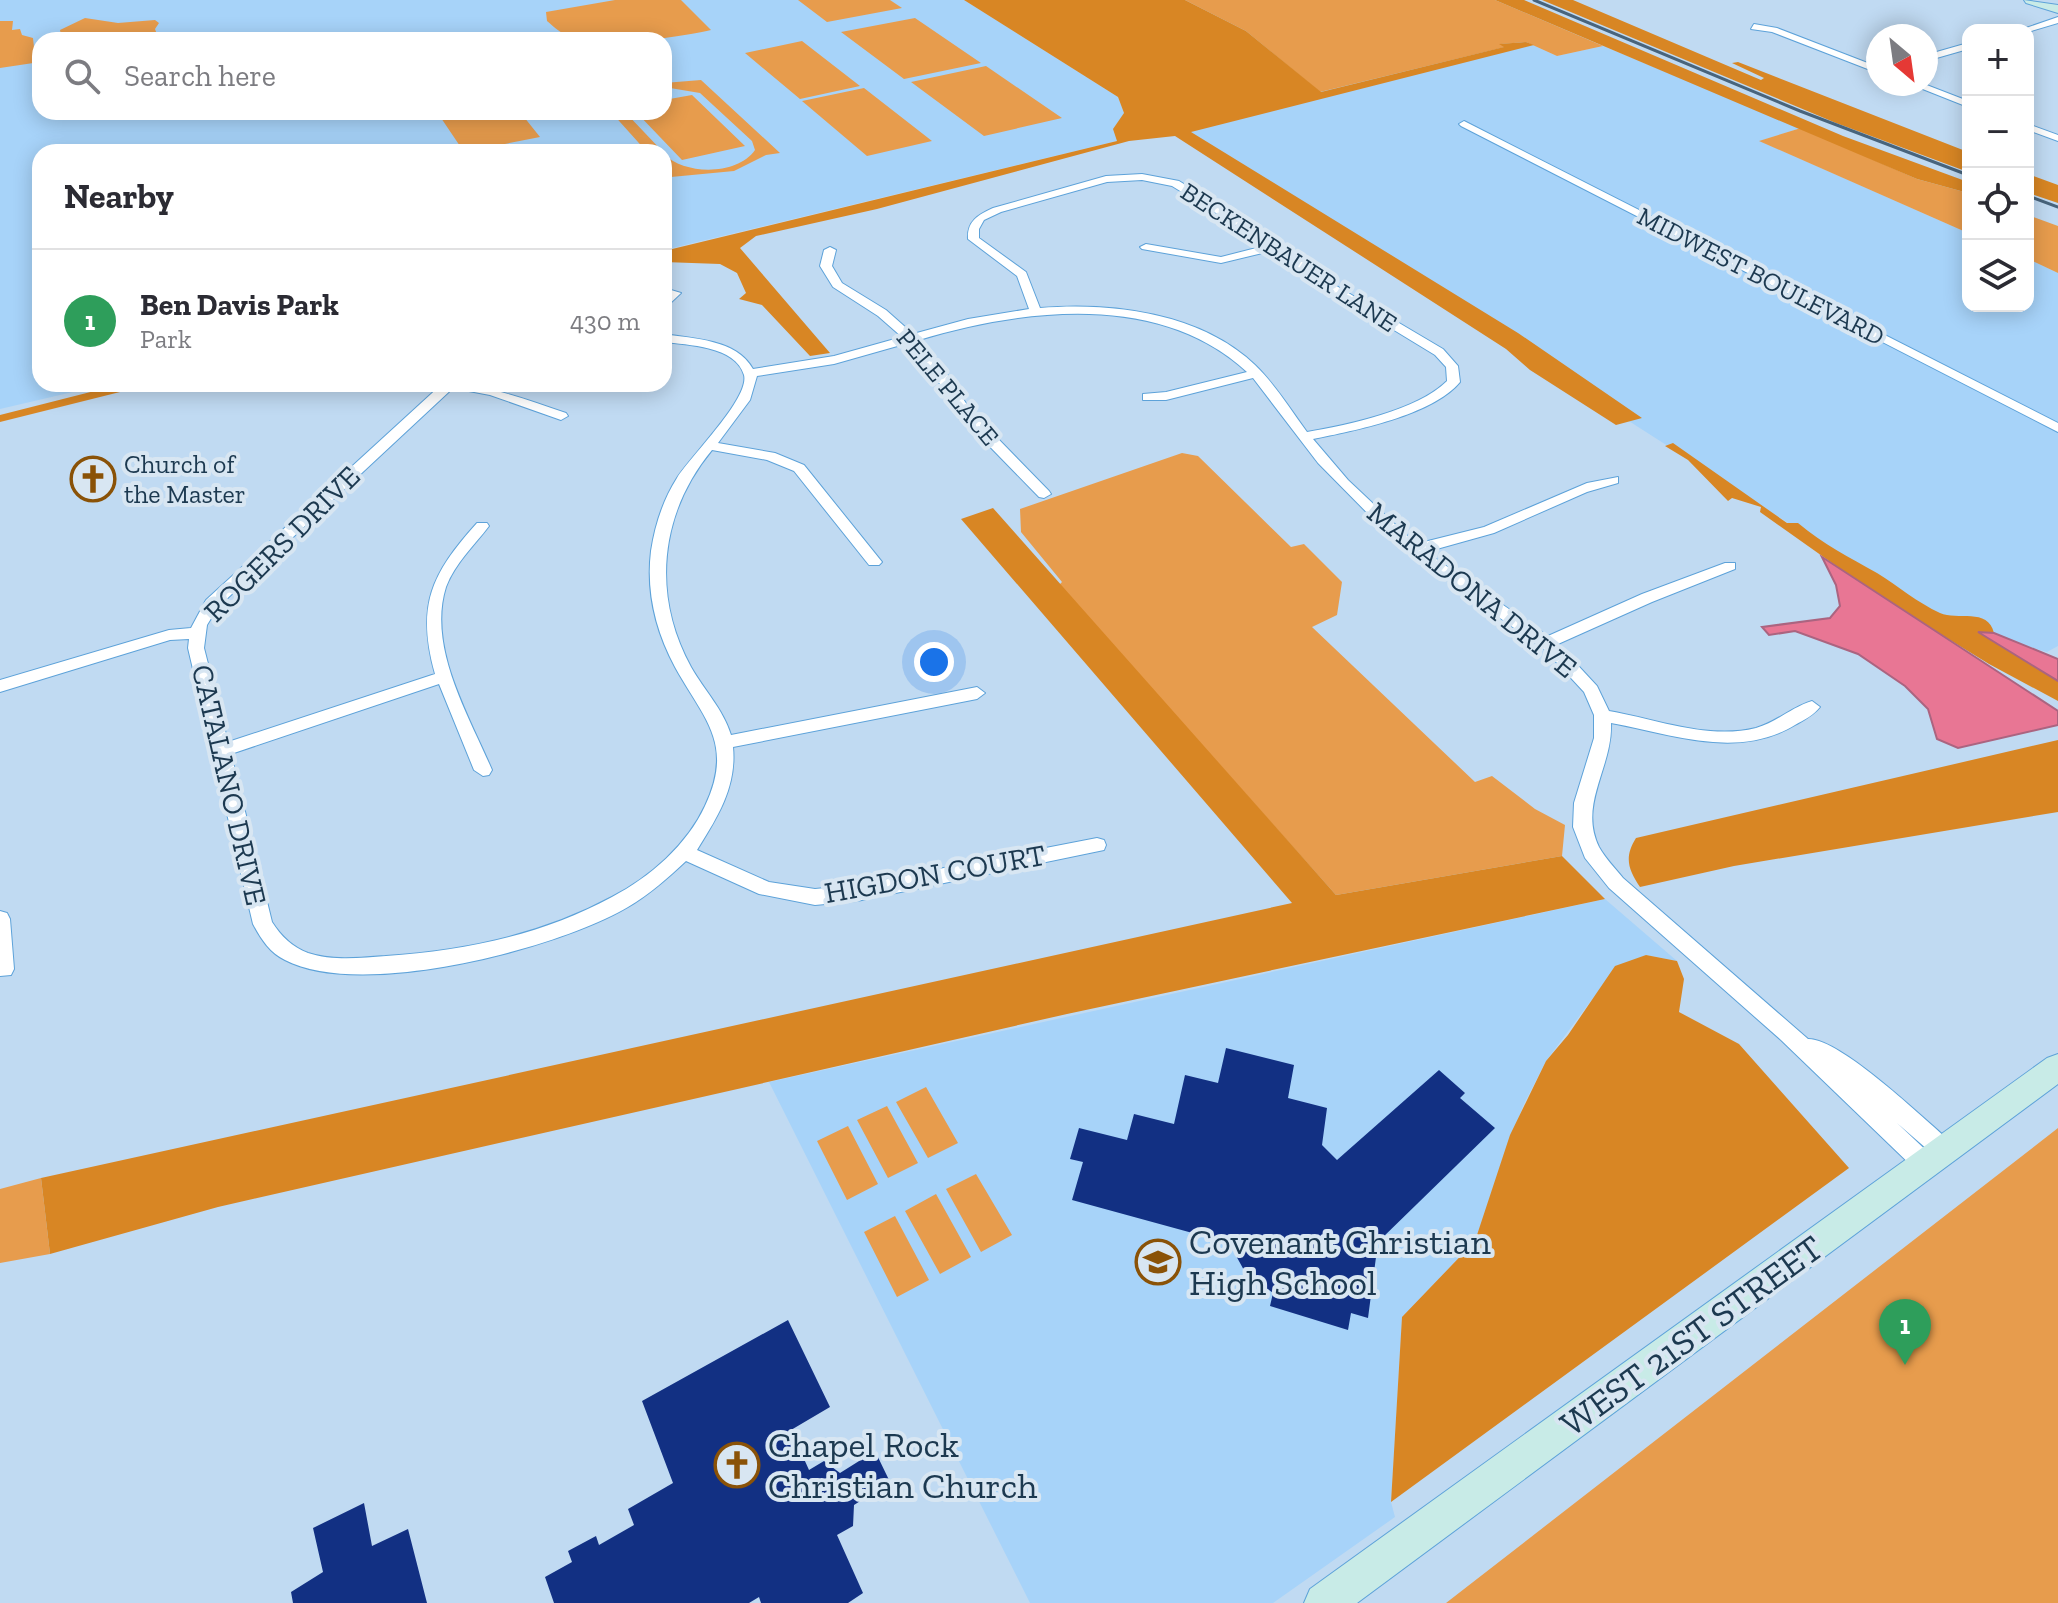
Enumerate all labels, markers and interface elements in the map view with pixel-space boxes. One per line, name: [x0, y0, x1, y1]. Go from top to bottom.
north arrow: [1866, 24, 1938, 96]
map controls: [1962, 24, 2034, 312]
button: +: [1962, 24, 2034, 96]
search box: [32, 32, 672, 120]
icon: search: [60, 54, 104, 98]
text: Search here: [124, 58, 276, 94]
button: −: [1962, 96, 2034, 168]
button: locate: [1962, 168, 2034, 240]
street label: BECKENBAUER LANE: [1175, 175, 1403, 339]
text: Nearby: [64, 176, 174, 217]
street label: MIDWEST BOULEVARD: [1632, 200, 1890, 352]
button: layers: [1962, 240, 2034, 312]
text: Ben Davis Park: [140, 287, 339, 323]
text: 1: [85, 305, 95, 337]
text: 430 m: [570, 305, 640, 337]
street label: PELE PLACE: [890, 322, 1006, 452]
text: Park: [140, 323, 192, 355]
place label: Church of the Master: [124, 448, 246, 510]
church icon: Church of the Master: [69, 455, 117, 503]
street label: ROGERS DRIVE: [196, 458, 368, 630]
street label: MARADONA DRIVE: [1360, 494, 1584, 686]
your location: [914, 642, 954, 682]
street label: CATALANO DRIVE: [184, 661, 274, 909]
street label: HIGDON COURT: [822, 837, 1048, 911]
place label: Covenant Christian High School: [1189, 1220, 1491, 1304]
street label: WEST 21ST STREET: [1552, 1226, 1831, 1445]
school or university icon: Covenant Christian High School: [1134, 1238, 1182, 1286]
pin: 1: [1879, 1299, 1931, 1365]
place label: Chapel Rock Christian Church: [768, 1423, 1038, 1507]
church icon: Chapel Rock Christian Church: [713, 1441, 761, 1489]

